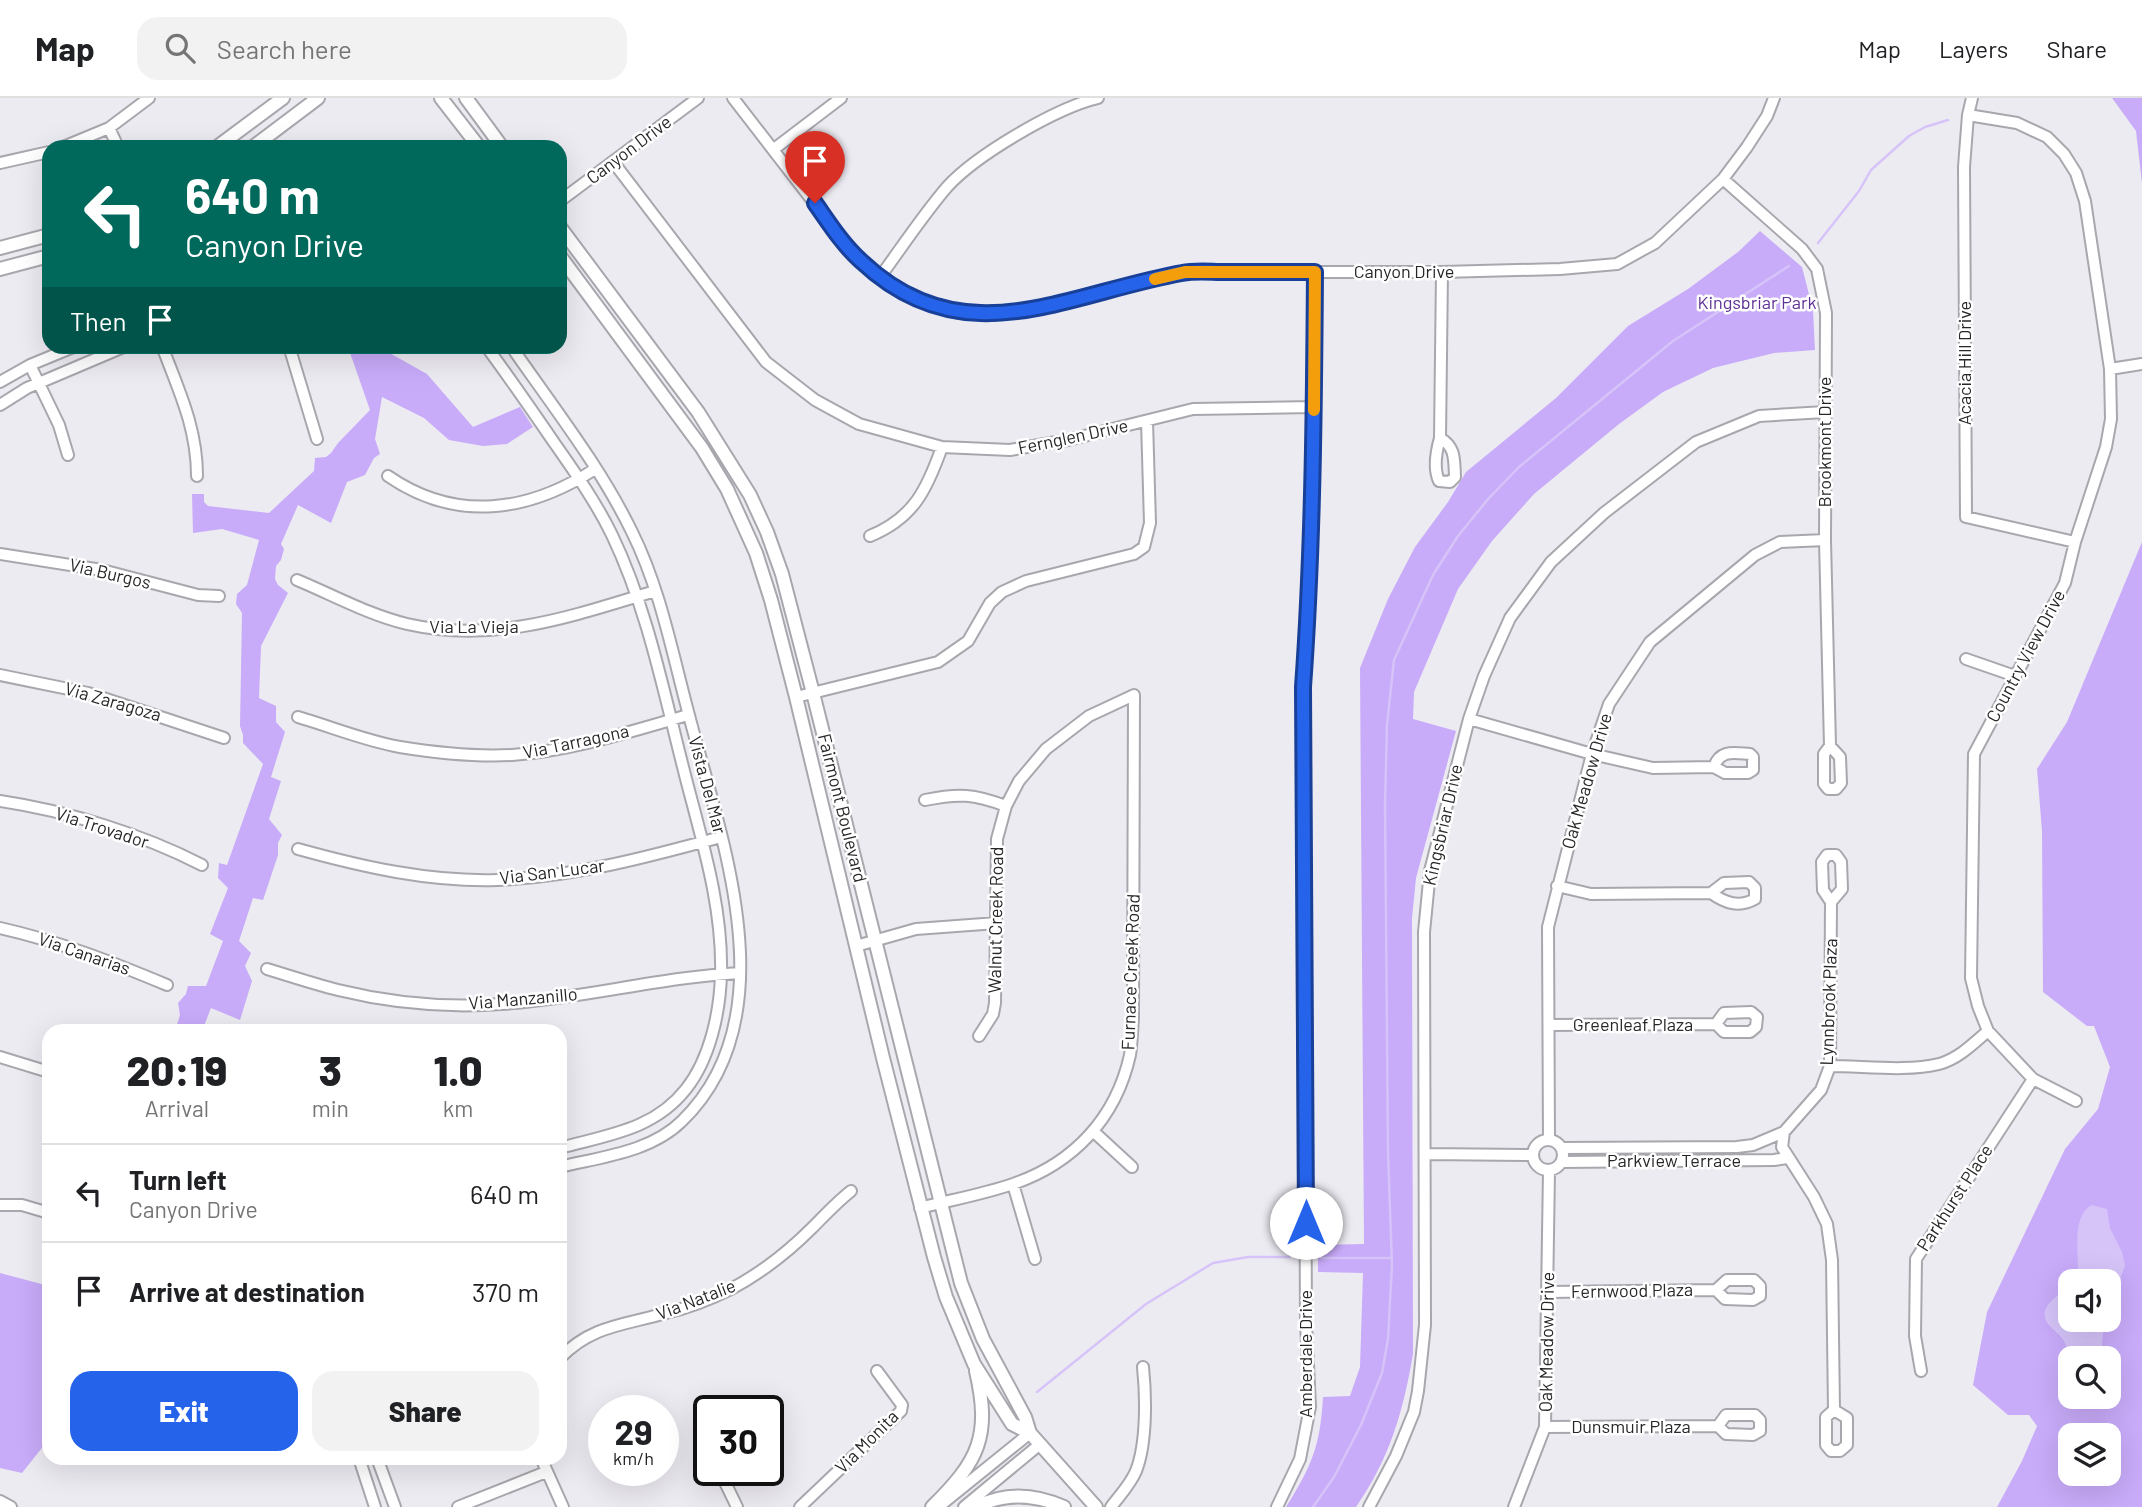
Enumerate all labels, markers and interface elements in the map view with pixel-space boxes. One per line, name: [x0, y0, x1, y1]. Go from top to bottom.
search box: [137, 17, 627, 80]
text: Map: [35, 28, 95, 68]
icon: search: [161, 29, 199, 67]
text: Search here: [217, 33, 352, 64]
text: Map: [1858, 34, 1901, 63]
text: Layers: [1939, 34, 2008, 63]
text: Share: [2046, 34, 2107, 63]
street label: Canyon Drive: [582, 110, 675, 188]
pin: [785, 131, 845, 203]
icon: arrive: [796, 142, 834, 180]
text: 640 m: [185, 165, 320, 224]
icon: left: [70, 168, 161, 259]
text: Canyon Drive: [185, 225, 364, 263]
street label: Canyon Drive: [1354, 260, 1454, 282]
park label: Kingsbriar Park: [1697, 291, 1817, 313]
icon: arrive: [141, 301, 179, 339]
street label: Acacia Hill Drive: [1953, 301, 1975, 425]
text: Then: [70, 305, 127, 336]
street label: Brookmont Drive: [1813, 377, 1835, 507]
street label: Fernglen Drive: [1016, 414, 1130, 458]
street label: Via Burgos: [67, 553, 153, 593]
street label: Country View Drive: [1981, 586, 2069, 726]
street label: Via La Vieja: [429, 615, 519, 637]
street label: Via Zaragoza: [62, 677, 164, 725]
street label: Oak Meadow Drive: [1556, 710, 1616, 851]
street label: Via Tarragona: [521, 719, 631, 763]
street label: Fairmont Boulevard: [814, 731, 872, 884]
street label: Vista Del Mar: [684, 733, 732, 836]
street label: Kingsbriar Drive: [1417, 762, 1467, 888]
street label: Via Trovador: [53, 802, 152, 853]
street label: Walnut Creek Road: [983, 846, 1007, 994]
street label: Via San Lucar: [498, 854, 606, 888]
street label: Furnace Creek Road: [1116, 893, 1144, 1051]
street label: Via Canarias: [35, 927, 133, 979]
street label: Lynnbrook Plaza: [1815, 938, 1841, 1066]
street label: Via Manzanillo: [467, 982, 578, 1014]
street label: Greenleaf Plaza: [1573, 1013, 1693, 1035]
text: 20:19: [126, 1044, 227, 1094]
text: 3: [319, 1044, 342, 1094]
text: 1.0: [433, 1044, 483, 1094]
text: Arrival: [145, 1094, 209, 1122]
text: min: [312, 1094, 349, 1122]
text: km: [443, 1094, 473, 1122]
street label: Parkhurst Place: [1911, 1140, 1997, 1255]
street label: Parkview Terrace: [1607, 1149, 1741, 1171]
text: Turn left: [129, 1164, 227, 1195]
icon: left: [70, 1174, 108, 1212]
text: 640 m: [470, 1178, 539, 1209]
position arrow: [1269, 1186, 1343, 1260]
text: Canyon Drive: [129, 1195, 258, 1223]
map controls: [2058, 1269, 2121, 1486]
button: sound: [2058, 1269, 2121, 1332]
icon: arrive: [70, 1272, 108, 1310]
street label: Oak Meadow Drive: [1534, 1272, 1558, 1412]
street label: Via Natalie: [653, 1274, 738, 1324]
text: Arrive at destination: [129, 1276, 365, 1307]
text: 370 m: [472, 1276, 539, 1307]
street label: Fernwood Plaza: [1571, 1278, 1693, 1302]
street label: Amberdale Drive: [1294, 1290, 1316, 1418]
button: search: [2058, 1346, 2121, 1409]
button: Exit: [70, 1371, 298, 1451]
button: Share: [312, 1371, 539, 1451]
speed limit sign: 30: [693, 1395, 784, 1486]
street label: Via Monita: [830, 1405, 903, 1478]
text: 29: [614, 1410, 653, 1452]
street label: Dunsmuir Plaza: [1571, 1415, 1691, 1437]
button: layers: [2058, 1423, 2121, 1486]
text: km/h: [613, 1447, 654, 1469]

